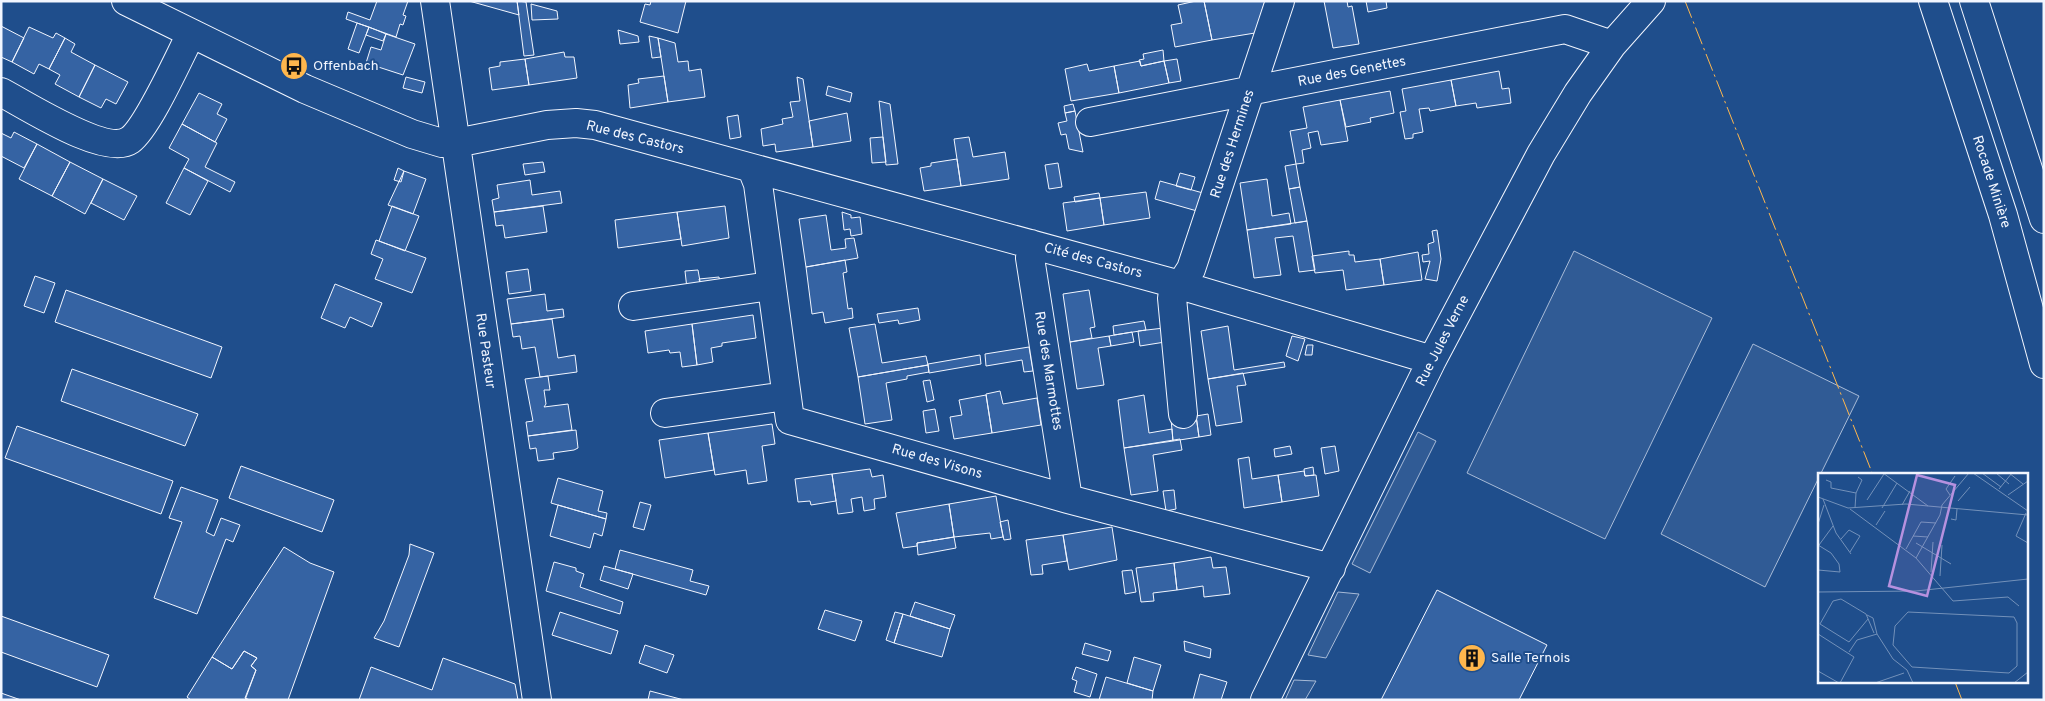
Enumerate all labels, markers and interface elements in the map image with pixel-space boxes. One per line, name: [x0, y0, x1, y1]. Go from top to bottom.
bus stop icon: Offenbach: [279, 51, 309, 81]
street label: Rue des Genettes: [1296, 53, 1408, 91]
place label: Offenbach: [313, 58, 379, 75]
street label: Rue des Hermines: [1207, 88, 1259, 200]
street label: Rue des Castors: [584, 118, 686, 158]
street label: Rocade Minière: [1968, 133, 2014, 231]
street label: Cité des Castors: [1042, 240, 1144, 282]
street label: Rue Jules Verne: [1413, 293, 1473, 389]
street label: Rue des Marmottes: [1030, 310, 1066, 432]
street label: Rue Pasteur: [471, 312, 499, 390]
street label: Rue des Visons: [890, 441, 984, 483]
inset map: [1818, 473, 2028, 684]
building icon: Salle Ternois: [1457, 643, 1487, 673]
place label: Salle Ternois: [1491, 650, 1570, 667]

